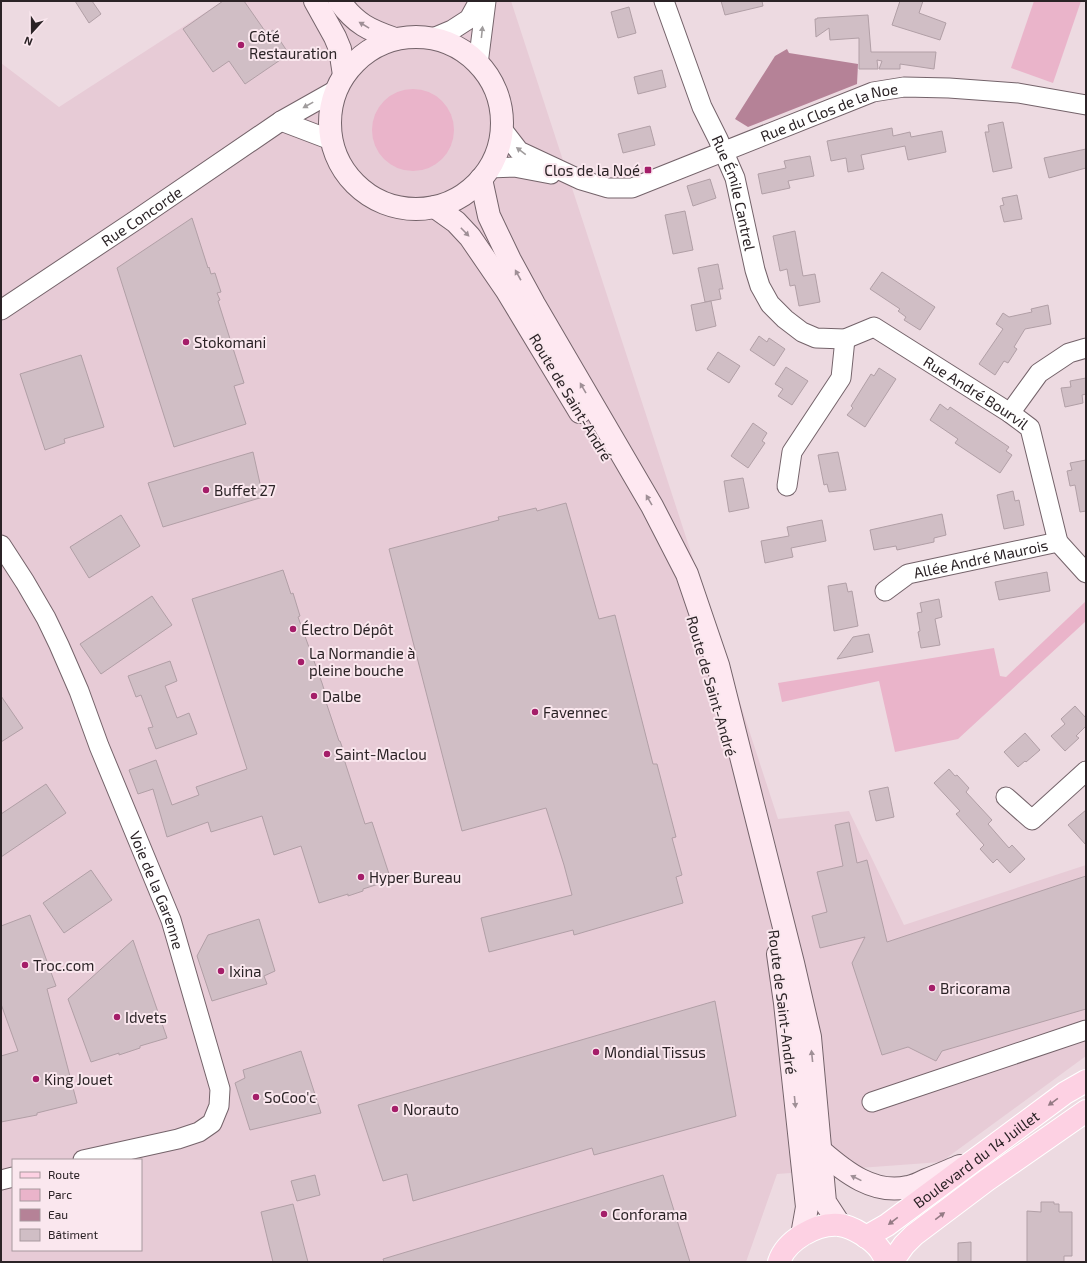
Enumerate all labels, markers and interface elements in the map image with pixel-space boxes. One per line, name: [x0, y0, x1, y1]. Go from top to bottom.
north arrow: [12, 12, 52, 52]
one-way arrow: [358, 22, 370, 29]
one-way arrow: [478, 26, 485, 38]
place label: Côté Restauration: [249, 27, 337, 62]
text: N: [22, 34, 34, 49]
marker: Côté Restauration: [236, 40, 246, 50]
street label: Rue du Clos de la Noe: [758, 79, 899, 145]
one-way arrow: [302, 102, 314, 108]
street label: Rue Émile Cantrel: [708, 132, 760, 253]
one-way arrow: [516, 147, 527, 155]
place label: Clos de la Noé: [544, 161, 640, 179]
marker: Clos de la Noé: [643, 165, 653, 175]
street label: Rue Concorde: [98, 182, 185, 250]
one-way arrow: [460, 227, 470, 237]
one-way arrow: [515, 269, 521, 281]
street label: Route de Saint-André: [526, 330, 616, 464]
place label: Stokomani: [194, 333, 266, 351]
marker: Stokomani: [181, 337, 191, 347]
street label: Rue André Bourvil: [920, 352, 1033, 433]
one-way arrow: [579, 383, 587, 393]
place label: Buffet 27: [214, 481, 276, 499]
marker: Buffet 27: [201, 485, 211, 495]
one-way arrow: [645, 494, 652, 506]
street label: Allée André Maurois: [912, 535, 1050, 582]
street label: Route de Saint-André: [683, 614, 741, 758]
place label: Électro Dépôt: [301, 620, 394, 638]
marker: Électro Dépôt: [288, 624, 298, 634]
place label: La Normandie à pleine bouche: [309, 644, 415, 679]
marker: La Normandie à pleine bouche: [296, 657, 306, 667]
place label: Dalbe: [322, 687, 361, 705]
marker: Dalbe: [309, 691, 319, 701]
place label: Favennec: [543, 703, 608, 721]
marker: Favennec: [530, 707, 540, 717]
place label: Saint-Maclou: [335, 745, 427, 763]
marker: Saint-Maclou: [322, 749, 332, 759]
street label: Voie de la Garenne: [126, 828, 188, 951]
place label: Hyper Bureau: [369, 868, 461, 886]
marker: Hyper Bureau: [356, 872, 366, 882]
street label: Route de Saint-André: [765, 929, 801, 1075]
place label: Troc.com: [33, 956, 94, 974]
marker: Troc.com: [20, 960, 30, 970]
place label: Ixina: [229, 962, 262, 980]
marker: Ixina: [216, 966, 226, 976]
place label: Bricorama: [940, 979, 1010, 997]
marker: Bricorama: [927, 983, 937, 993]
place label: Idvets: [125, 1008, 167, 1026]
marker: Idvets: [112, 1012, 122, 1022]
place label: Mondial Tissus: [604, 1043, 706, 1061]
marker: Mondial Tissus: [591, 1047, 601, 1057]
one-way arrow: [808, 1050, 815, 1062]
place label: King Jouet: [44, 1070, 113, 1088]
marker: King Jouet: [31, 1074, 41, 1084]
place label: SoCoo'c: [264, 1088, 316, 1106]
marker: SoCoo'c: [251, 1092, 261, 1102]
one-way arrow: [792, 1096, 798, 1108]
one-way arrow: [1048, 1098, 1059, 1106]
place label: Norauto: [403, 1100, 459, 1118]
marker: Norauto: [390, 1104, 400, 1114]
street label: Boulevard du 14 Juillet: [910, 1106, 1043, 1211]
legend: [12, 1159, 142, 1251]
text: Route: [48, 1167, 80, 1181]
one-way arrow: [851, 1174, 862, 1181]
text: Parc: [48, 1187, 72, 1201]
place label: Conforama: [612, 1205, 688, 1223]
text: Eau: [48, 1207, 68, 1221]
marker: Conforama: [599, 1209, 609, 1219]
one-way arrow: [934, 1212, 945, 1220]
one-way arrow: [887, 1217, 898, 1225]
text: Bâtiment: [48, 1227, 99, 1241]

